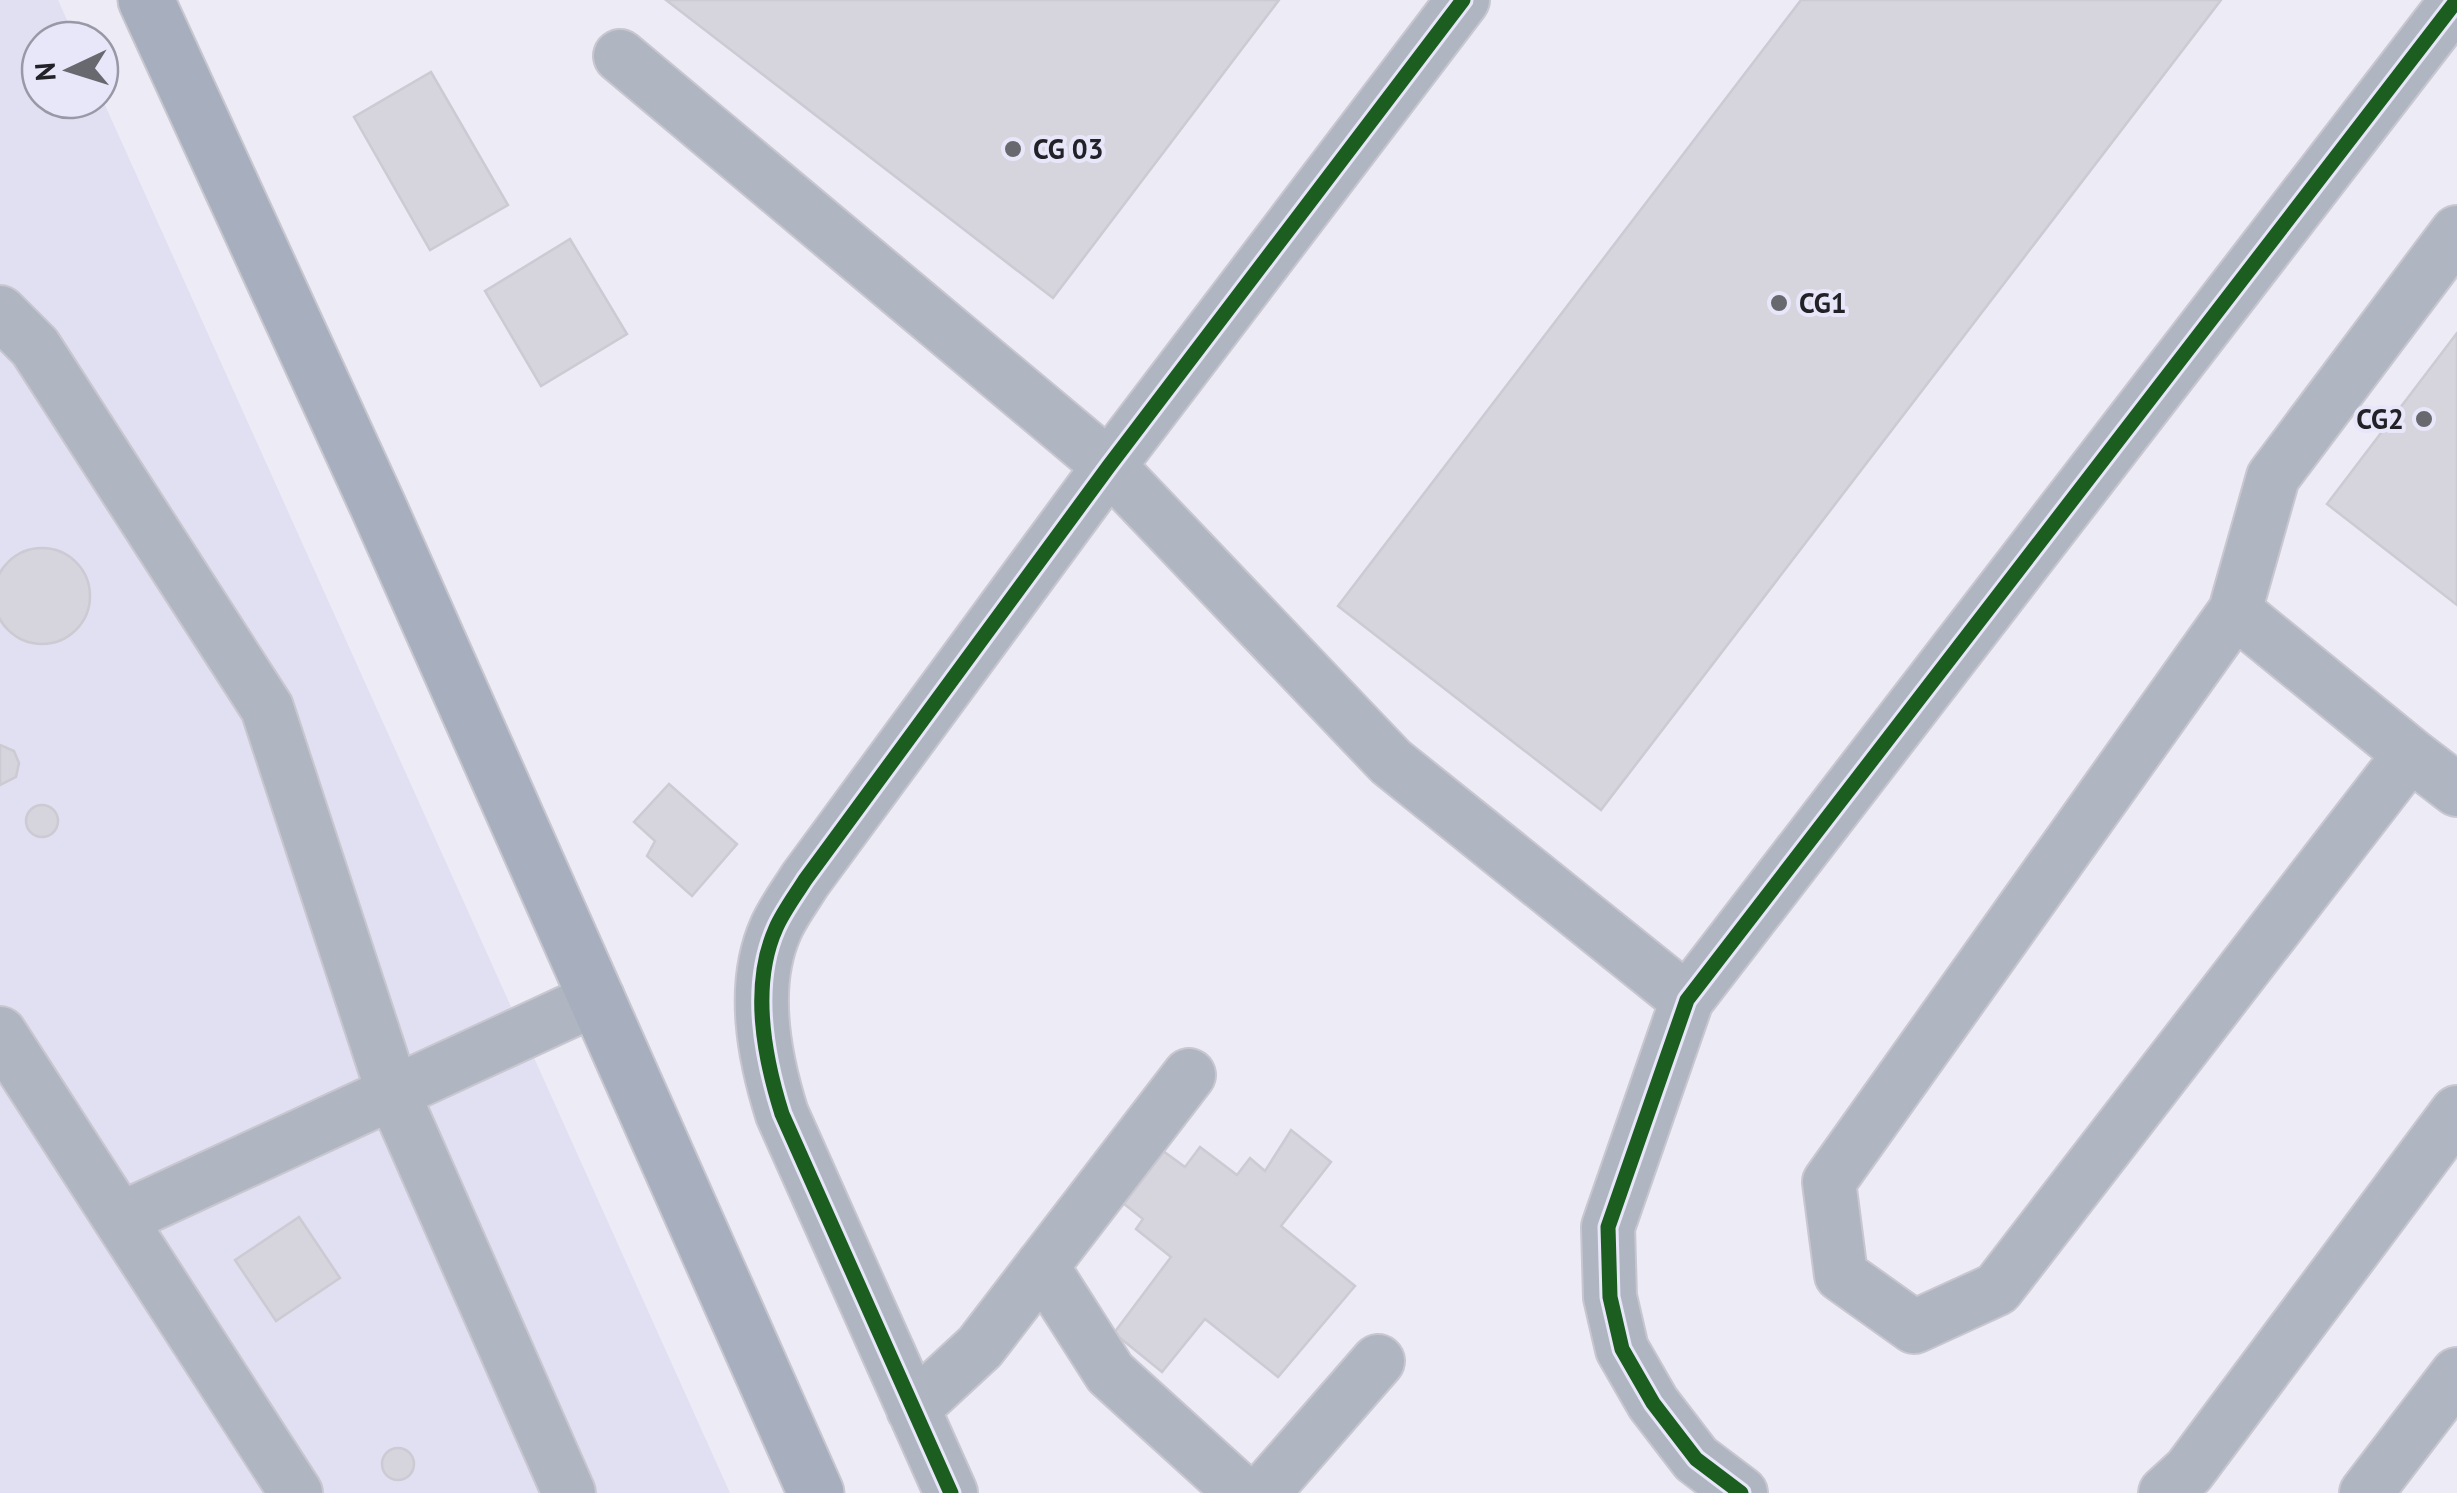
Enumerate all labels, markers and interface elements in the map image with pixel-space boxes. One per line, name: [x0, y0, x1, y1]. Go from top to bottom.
north arrow: [20, 20, 120, 120]
text: N: [25, 61, 64, 82]
place label: CG 03: [1033, 130, 1104, 167]
marker: CG 03: [1002, 138, 1024, 160]
place label: CG1: [1799, 284, 1847, 321]
marker: CG1: [1768, 292, 1790, 314]
place label: CG2: [2356, 400, 2404, 437]
marker: CG2: [2413, 408, 2435, 430]

